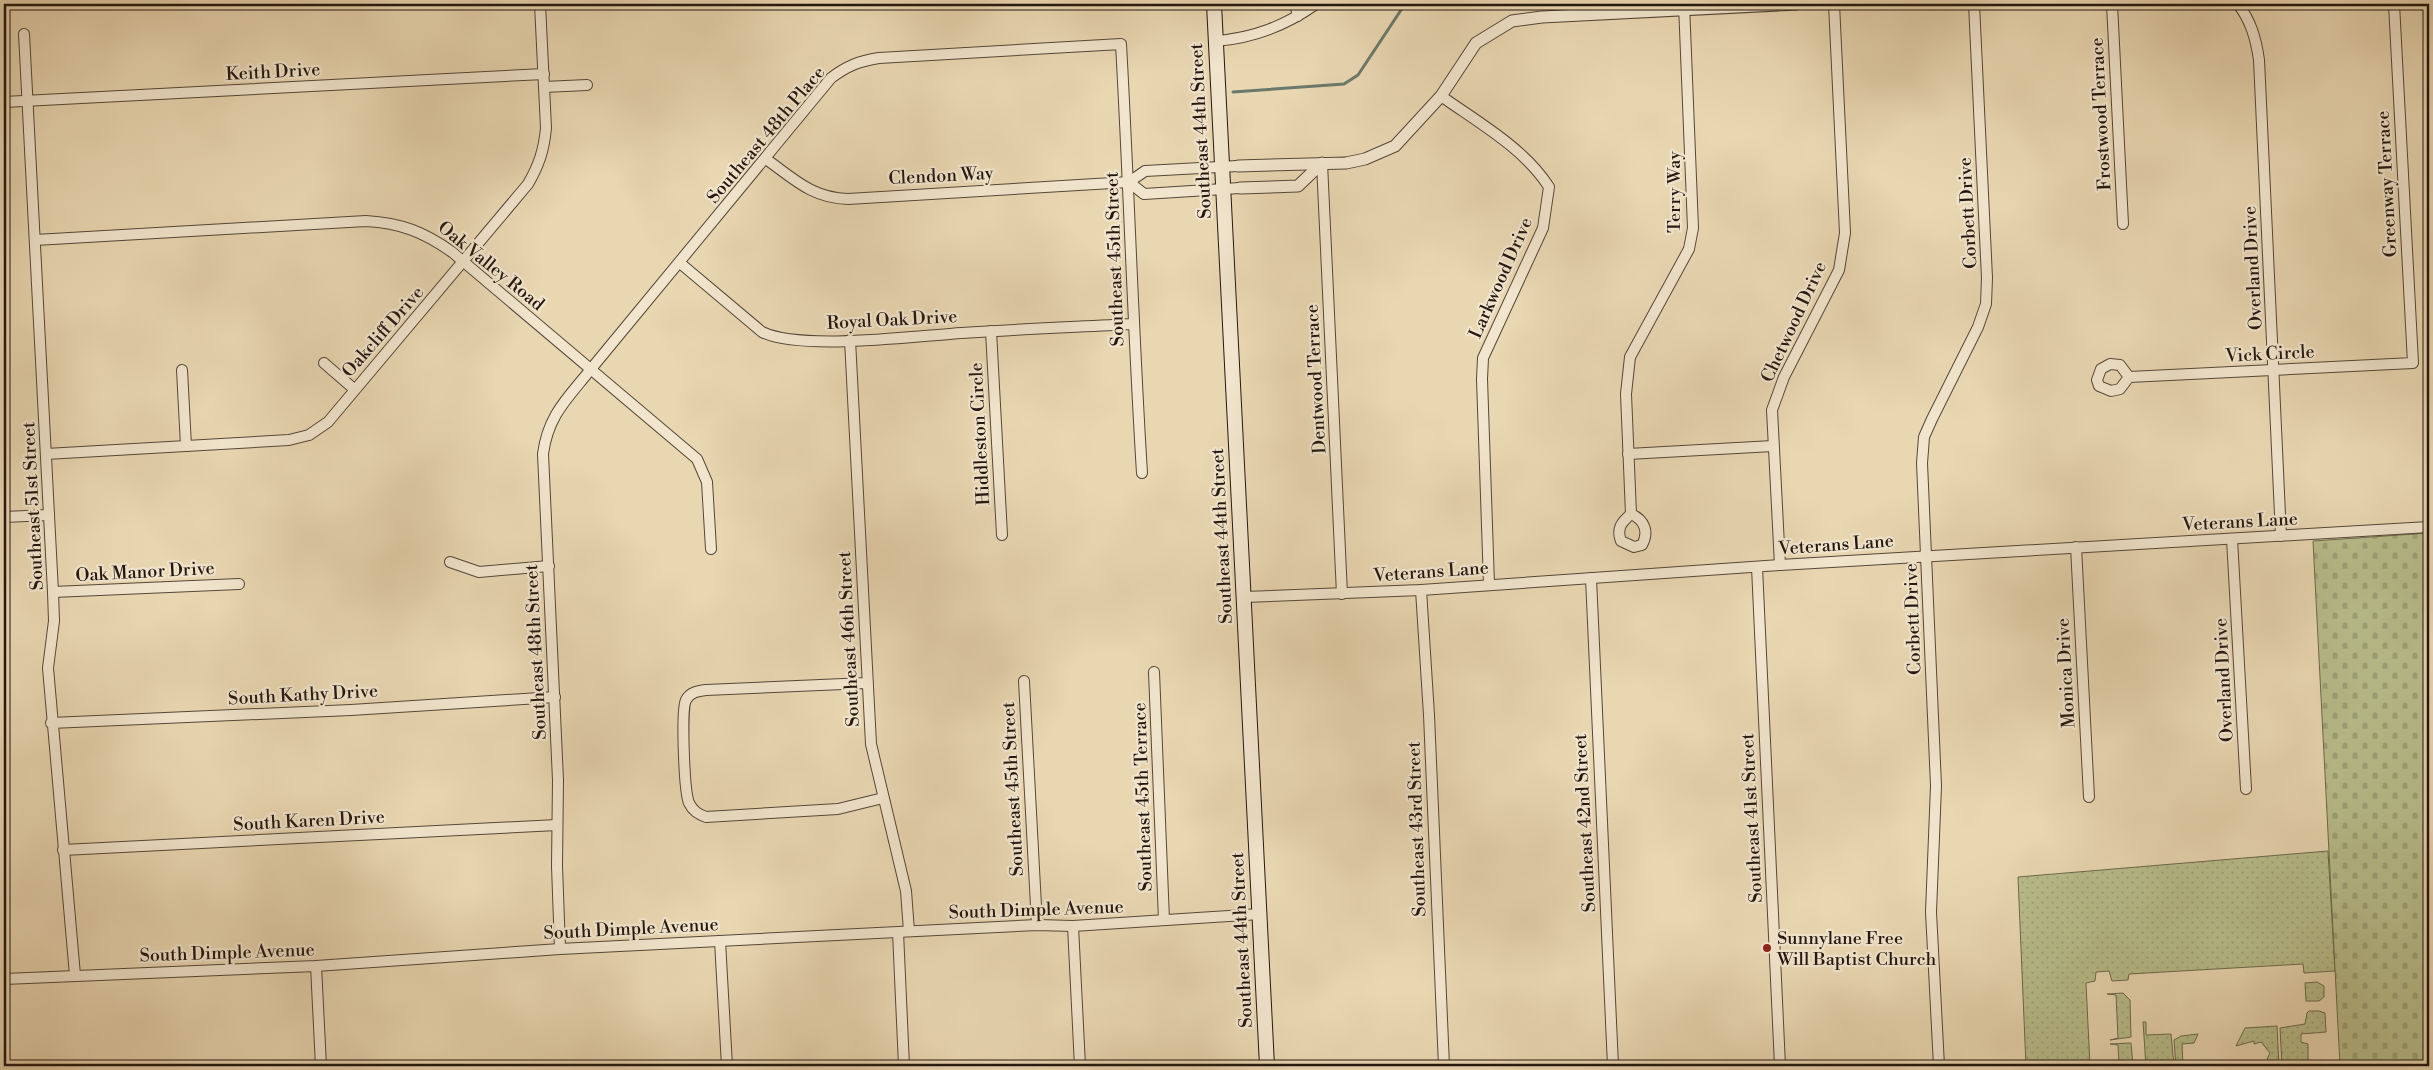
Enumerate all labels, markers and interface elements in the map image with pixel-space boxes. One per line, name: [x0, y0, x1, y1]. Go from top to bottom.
street label: Frostwood Terrace: [2086, 37, 2116, 191]
street label: Southeast 44th Street: [1185, 42, 1217, 219]
street label: Keith Drive: [225, 58, 321, 86]
street label: Southeast 48th Place: [702, 62, 830, 208]
street label: Greenway Terrace: [2372, 110, 2402, 258]
street label: Terry Way: [1663, 151, 1686, 233]
street label: Corbett Drive: [1954, 157, 1982, 269]
street label: Clendon Way: [888, 162, 994, 190]
street label: Southeast 45th Street: [1100, 171, 1130, 347]
street label: Overland Drive: [2238, 205, 2268, 331]
street label: Larkwood Drive: [1464, 214, 1538, 342]
street label: Oak Valley Road: [433, 216, 550, 317]
street label: Chetwood Drive: [1756, 258, 1832, 386]
street label: Oakcliff Drive: [337, 282, 429, 382]
street label: Dentwood Terrace: [1301, 304, 1331, 454]
street label: Royal Oak Drive: [826, 305, 958, 335]
street label: Vick Circle: [2224, 340, 2315, 368]
street label: Hiddleston Circle: [965, 362, 995, 506]
street label: Southeast 51st Street: [17, 420, 49, 591]
street label: Southeast 44th Street: [1206, 447, 1238, 624]
street label: Veterans Lane: [2181, 507, 2298, 537]
street label: Veterans Lane: [1776, 529, 1895, 561]
street label: Southeast 46th Street: [833, 550, 865, 727]
street label: Veterans Lane: [1371, 556, 1490, 588]
street label: Oak Manor Drive: [75, 557, 215, 587]
street label: Southeast 48th Street: [520, 563, 552, 740]
street label: Corbett Drive: [1900, 563, 1926, 675]
street label: Monica Drive: [2052, 617, 2080, 729]
street label: Overland Drive: [2209, 617, 2239, 743]
street label: South Kathy Drive: [227, 680, 379, 710]
street label: Southeast 45th Street: [997, 700, 1029, 877]
street label: Southeast 45th Terrace: [1128, 702, 1158, 892]
street label: Southeast 42nd Street: [1569, 732, 1601, 913]
street label: Southeast 41st Street: [1736, 732, 1768, 903]
street label: Southeast 43rd Street: [1402, 740, 1432, 917]
street label: South Karen Drive: [233, 806, 385, 836]
street label: Southeast 44th Street: [1226, 851, 1258, 1028]
street label: South Dimple Avenue: [948, 895, 1124, 925]
street label: South Dimple Avenue: [543, 913, 719, 945]
place label: Sunnylane Free Will Baptist Church: [1776, 927, 1936, 971]
street label: South Dimple Avenue: [139, 938, 315, 968]
marker: Sunnylane Free Will Baptist Church: [1761, 942, 1773, 954]

